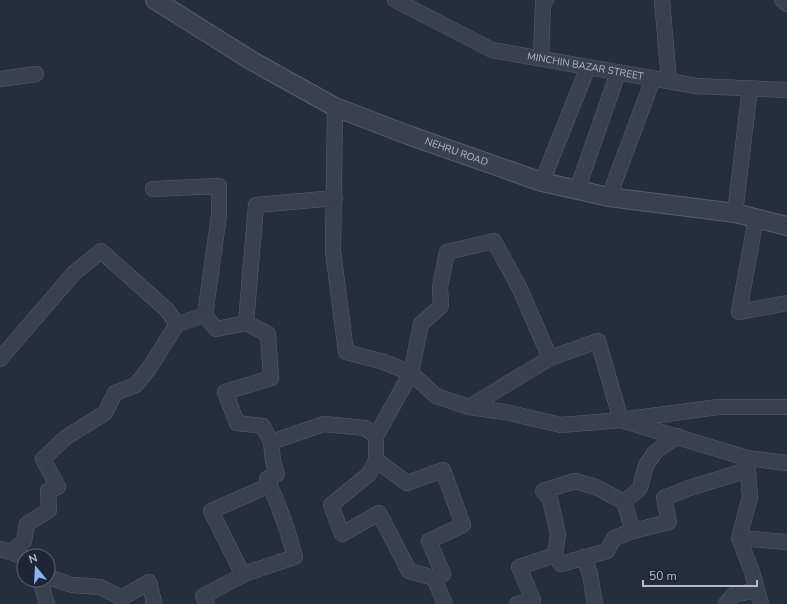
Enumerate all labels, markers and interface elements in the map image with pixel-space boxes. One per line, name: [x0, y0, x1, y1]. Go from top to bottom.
street label: MINCHIN BAZAR STREET: [526, 49, 645, 84]
street label: NEHRU ROAD: [423, 134, 490, 170]
north arrow: [16, 548, 56, 588]
text: N: [27, 551, 39, 567]
scale bar: [643, 562, 757, 588]
text: 50 m: [649, 568, 677, 584]

